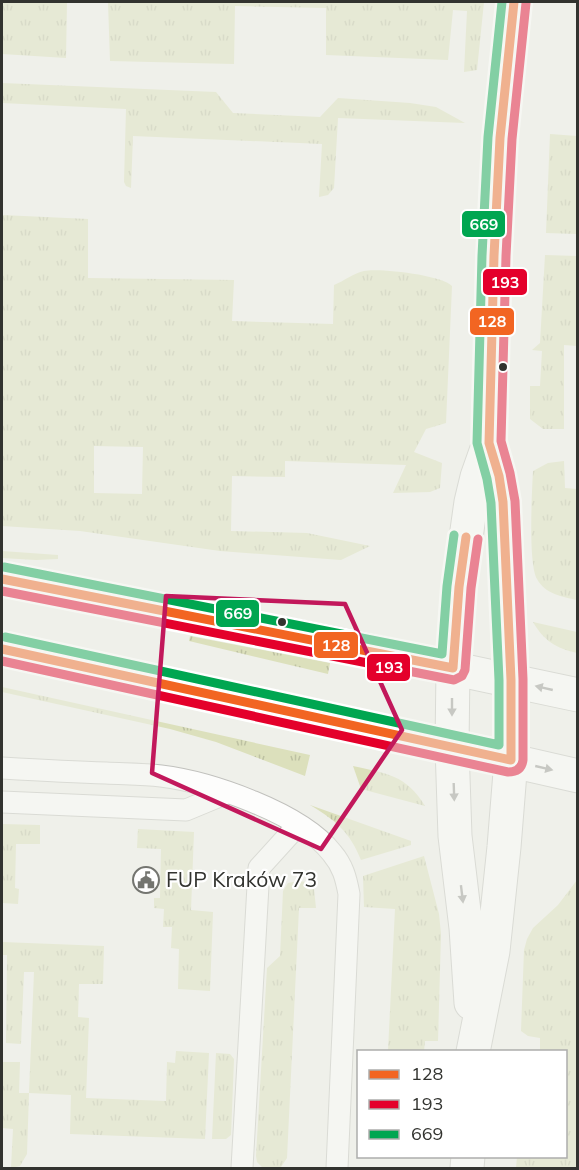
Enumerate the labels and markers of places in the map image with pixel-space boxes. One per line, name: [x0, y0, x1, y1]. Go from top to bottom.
unlabelled marker: [497, 361, 509, 373]
unlabelled marker: [276, 616, 288, 628]
public building icon: FUP Kraków 73: [131, 865, 161, 895]
place label: FUP Kraków 73: [166, 866, 317, 892]

